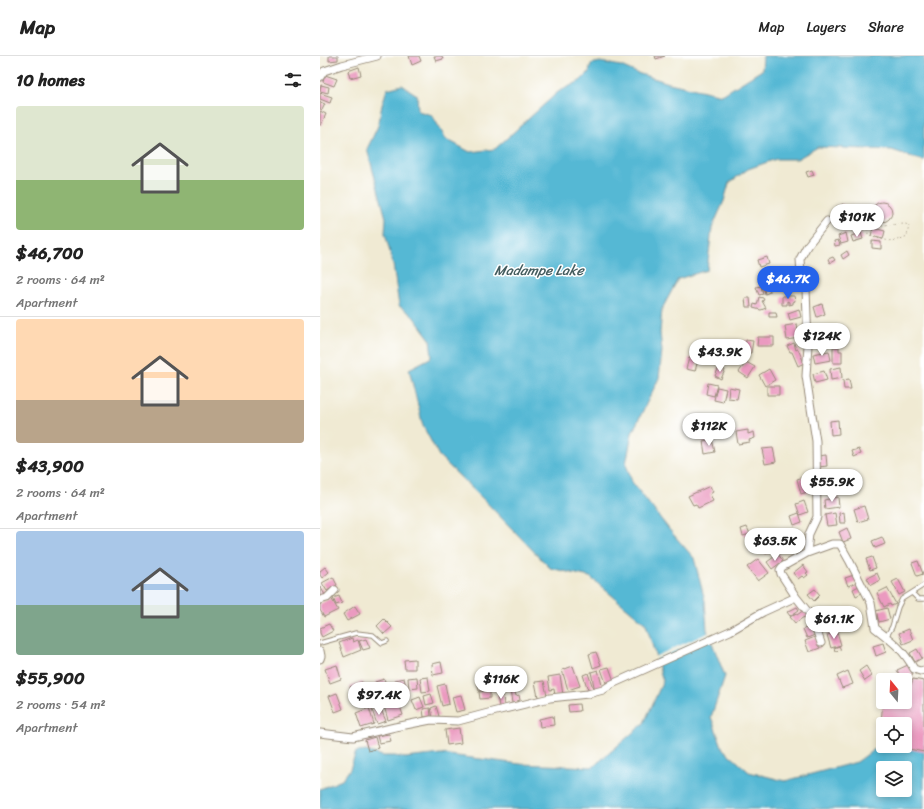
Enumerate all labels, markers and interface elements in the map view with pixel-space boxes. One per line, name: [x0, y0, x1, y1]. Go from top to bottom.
text: Map: [20, 11, 55, 44]
text: Map: [759, 15, 784, 40]
text: Layers: [806, 15, 846, 40]
text: Share: [868, 15, 904, 40]
text: 10 homes: [16, 65, 85, 95]
icon: filters: [282, 69, 304, 91]
icon: home: [124, 132, 196, 204]
pin: $101K: [829, 204, 885, 238]
text: $101K: [839, 205, 875, 228]
text: $46,700: [16, 238, 84, 268]
water label: Madampe Lake: [494, 258, 586, 283]
pin: $46.7K: [755, 266, 821, 300]
text: $46.7K: [766, 267, 810, 290]
text: 2 rooms · 64 m²: [16, 268, 105, 291]
text: Apartment: [16, 291, 77, 314]
pin: $124K: [794, 323, 850, 357]
text: $124K: [803, 324, 841, 347]
pin: $43.9K: [687, 339, 753, 373]
text: $43.9K: [698, 340, 742, 363]
icon: home: [124, 345, 196, 417]
pin: $112K: [681, 413, 737, 447]
text: $112K: [691, 414, 727, 437]
text: $43,900: [16, 451, 84, 481]
pin: $55.9K: [799, 469, 865, 503]
text: $55.9K: [810, 470, 854, 493]
text: 2 rooms · 64 m²: [16, 481, 105, 504]
text: Apartment: [16, 504, 77, 527]
pin: $63.5K: [742, 528, 808, 562]
text: $63.5K: [753, 529, 797, 552]
icon: home: [124, 557, 196, 629]
pin: $61.1K: [801, 606, 867, 640]
text: $61.1K: [814, 607, 854, 630]
text: $55,900: [16, 663, 85, 693]
pin: $116K: [473, 666, 529, 700]
text: $116K: [483, 667, 519, 690]
north arrow: [876, 673, 912, 709]
map controls: [876, 673, 912, 797]
pin: $97.4K: [346, 682, 412, 716]
text: $97.4K: [357, 683, 401, 706]
text: 2 rooms · 54 m²: [16, 693, 106, 716]
text: Apartment: [16, 716, 77, 739]
button: locate: [876, 717, 912, 753]
button: layers: [876, 761, 912, 797]

